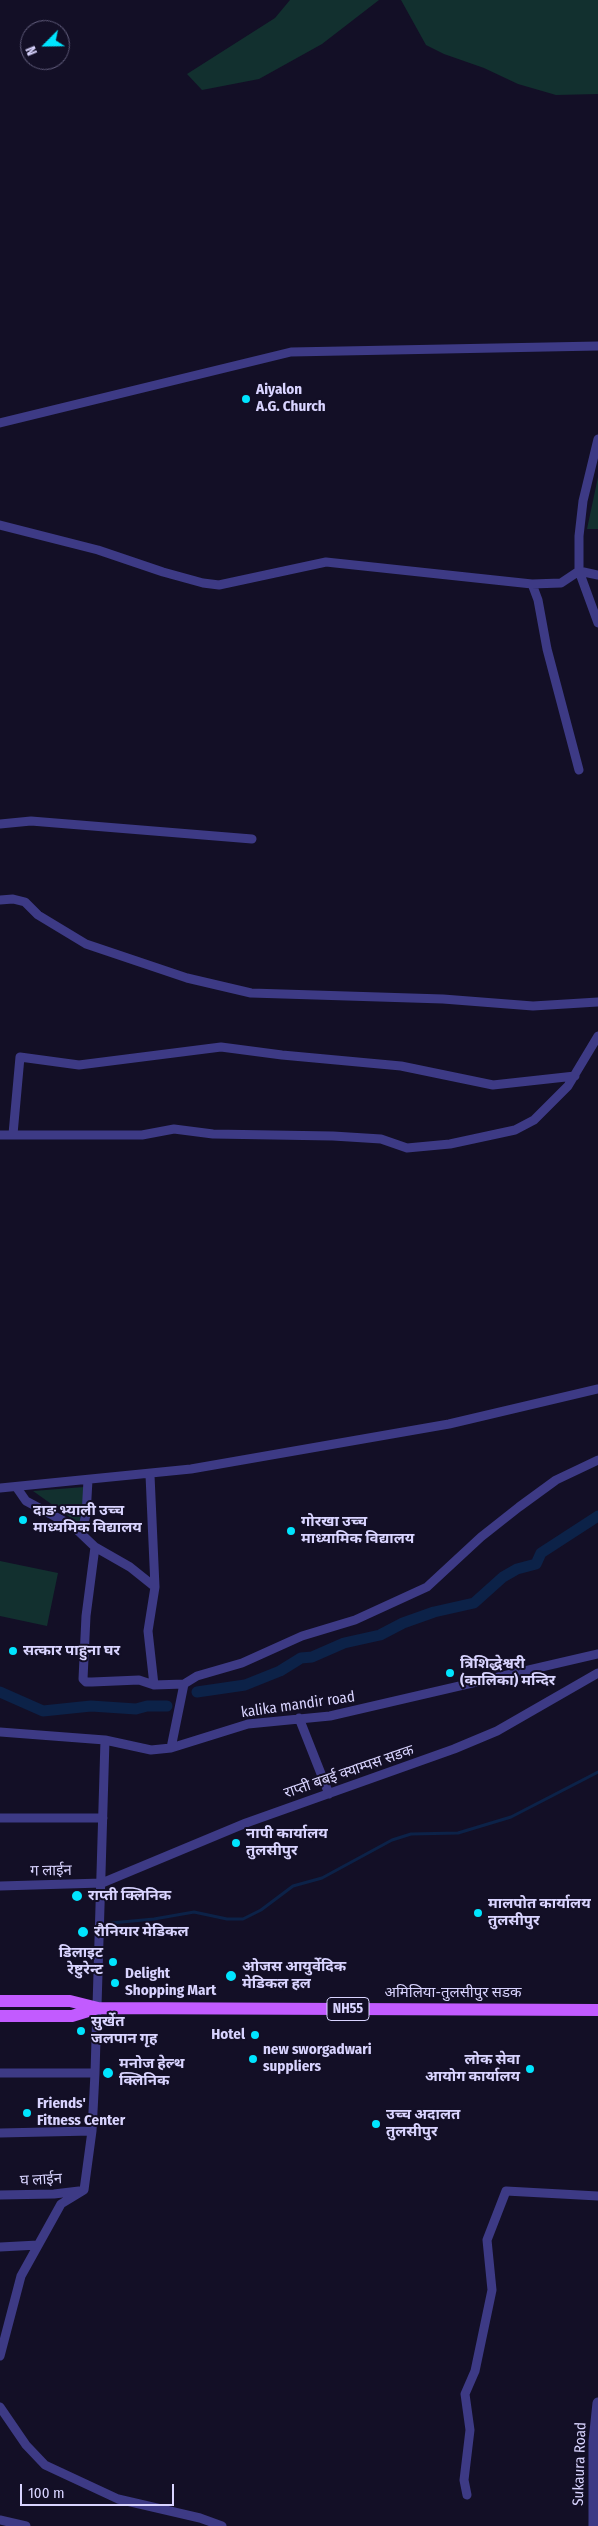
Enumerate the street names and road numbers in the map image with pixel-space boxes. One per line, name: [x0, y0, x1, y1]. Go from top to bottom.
street label: kalika mandir road: [240, 1688, 356, 1722]
street label: राप्ती बबई क्याम्पस सडक: [282, 1741, 416, 1803]
street label: ग लाईन: [30, 1862, 72, 1880]
street label: अमिलिया-तुलसीपुर सडक: [384, 1984, 522, 2002]
road number: NH55: [327, 1998, 369, 2020]
street label: घ लाईन: [19, 2170, 63, 2190]
street label: Sukaura Road: [570, 2422, 590, 2506]

